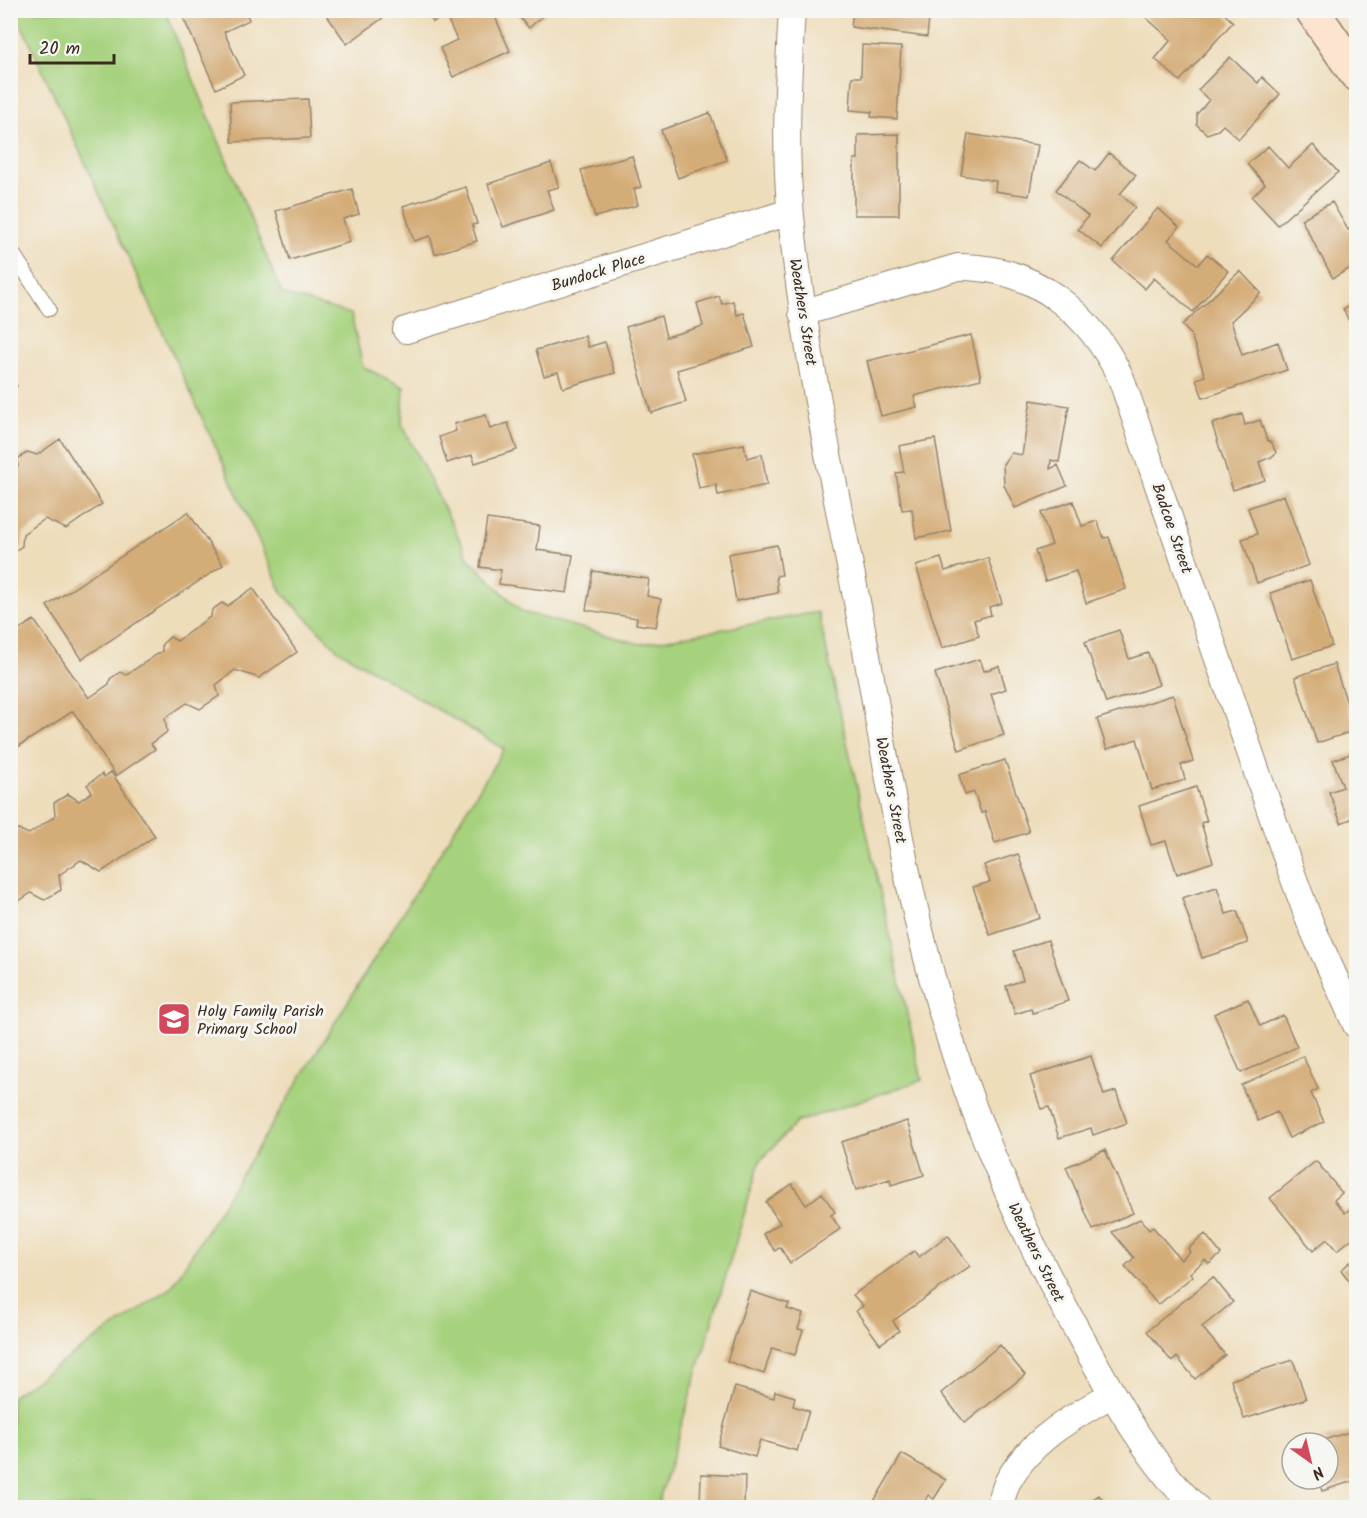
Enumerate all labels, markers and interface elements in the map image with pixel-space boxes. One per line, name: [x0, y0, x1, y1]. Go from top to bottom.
scale bar: [30, 27, 114, 65]
text: 20 m: [39, 35, 80, 64]
street label: Bundock Place: [548, 246, 649, 299]
street label: Weathers Street: [782, 257, 823, 368]
street label: Badcoe Street: [1144, 480, 1199, 578]
street label: Weathers Street: [868, 735, 913, 847]
place label: Holy Family Parish Primary School: [197, 999, 324, 1042]
school or university icon: Holy Family Parish Primary School: [156, 1001, 192, 1037]
street label: Weathers Street: [1001, 1199, 1071, 1308]
north arrow: [1280, 1431, 1340, 1491]
text: N: [1306, 1459, 1329, 1485]

